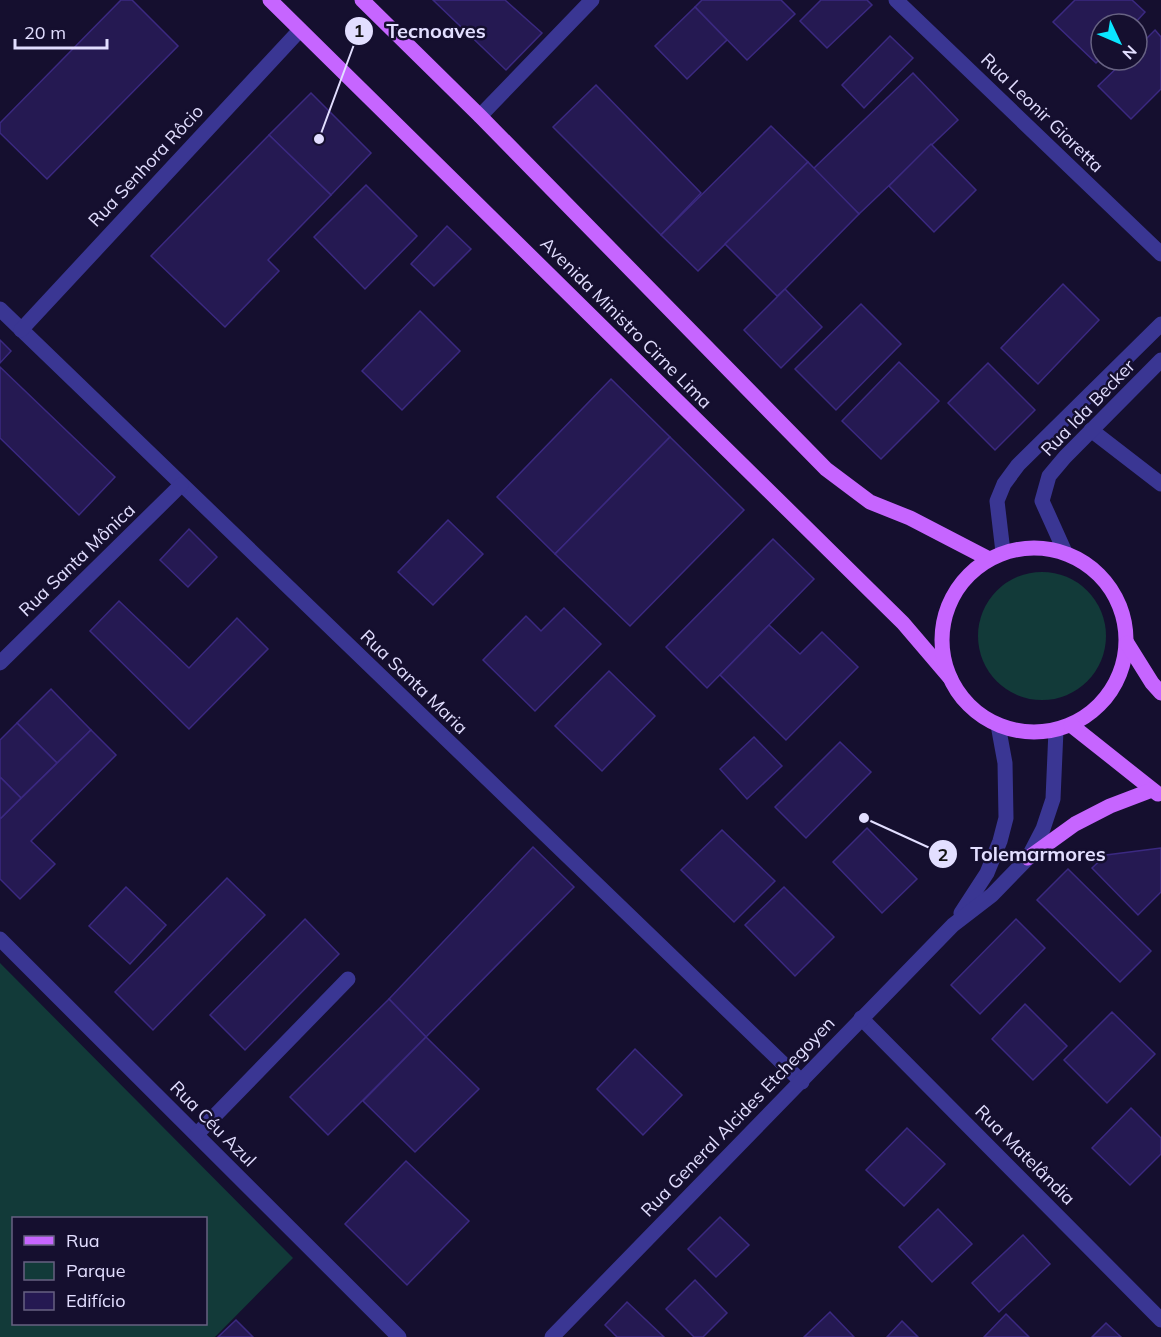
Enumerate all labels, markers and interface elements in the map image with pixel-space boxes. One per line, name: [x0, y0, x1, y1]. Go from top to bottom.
scale bar: [15, 12, 106, 50]
callout: Tecnoaves: [344, 12, 498, 50]
north arrow: [1089, 12, 1149, 72]
text: Tecnoaves: [386, 18, 486, 43]
text: 1: [354, 19, 364, 42]
text: 20 m: [24, 21, 66, 44]
text: N: [1118, 41, 1141, 64]
street label: Rua Leonir Giaretta: [976, 48, 1109, 177]
street label: Rua Senhora Rôcio: [83, 100, 208, 232]
street label: Avenida Ministro Cirne Lima: [536, 232, 717, 413]
street label: Rua Ida Becker: [1036, 354, 1140, 461]
street label: Rua Santa Mônica: [14, 498, 140, 621]
street label: Rua Santa Maria: [356, 625, 473, 739]
callout: Tolemarmores: [928, 835, 1118, 873]
text: Tolemarmores: [970, 841, 1106, 866]
text: 2: [938, 843, 948, 866]
street label: Rua General Alcides Etchegoyen: [636, 1012, 840, 1222]
street label: Rua Céu Azul: [166, 1076, 261, 1171]
street label: Rua Matelândia: [971, 1100, 1080, 1209]
legend: [12, 1217, 207, 1325]
text: Rua: [66, 1229, 100, 1252]
text: Parque: [66, 1259, 125, 1282]
text: Edifício: [66, 1289, 125, 1312]

